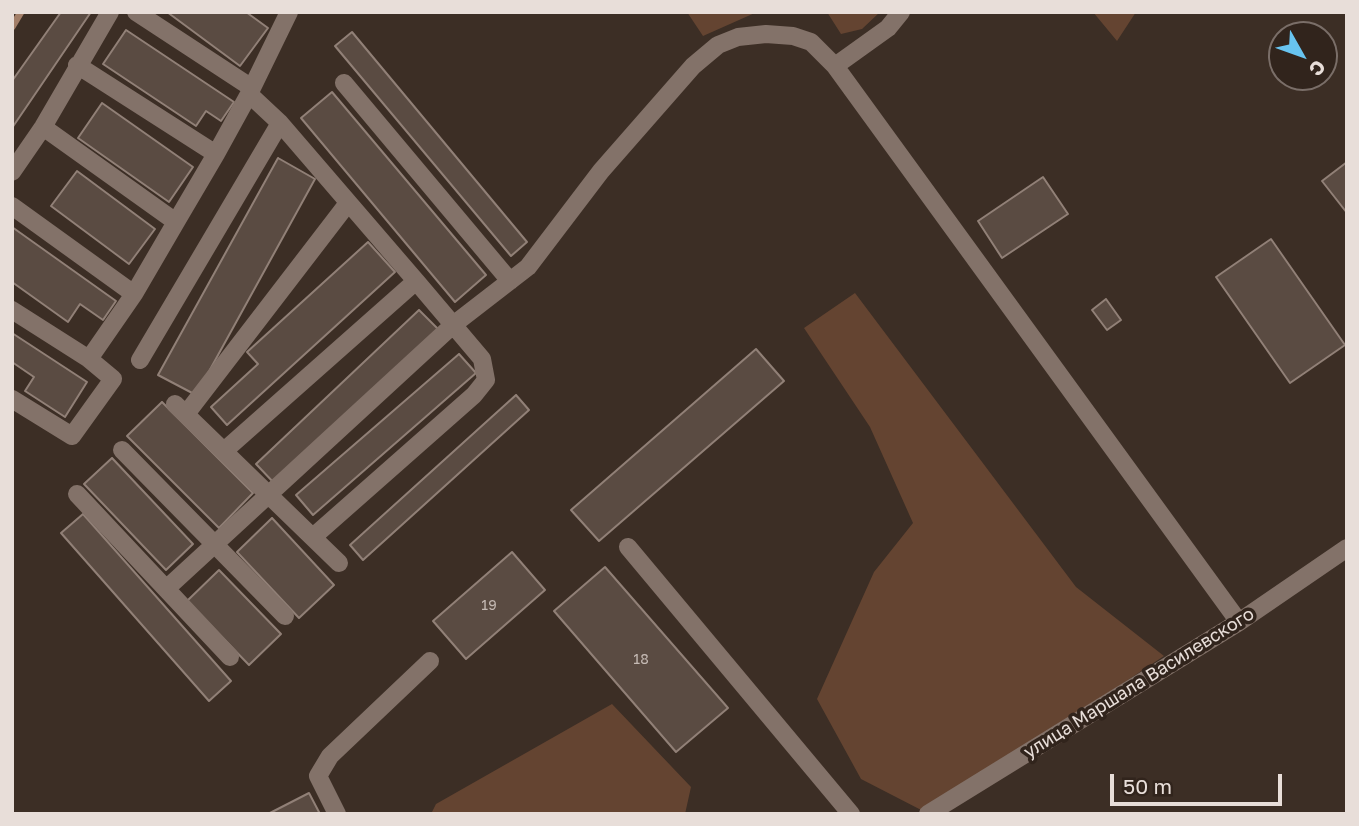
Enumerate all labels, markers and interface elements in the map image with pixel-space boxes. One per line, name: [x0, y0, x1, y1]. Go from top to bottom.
north arrow: [1268, 21, 1338, 91]
text: С: [1305, 56, 1331, 81]
house number: 19: [481, 598, 497, 614]
street label: улица Маршала Василевского: [1020, 603, 1258, 763]
house number: 18: [633, 652, 649, 668]
scale bar: [1114, 760, 1286, 804]
text: 50 m: [1123, 773, 1172, 799]

